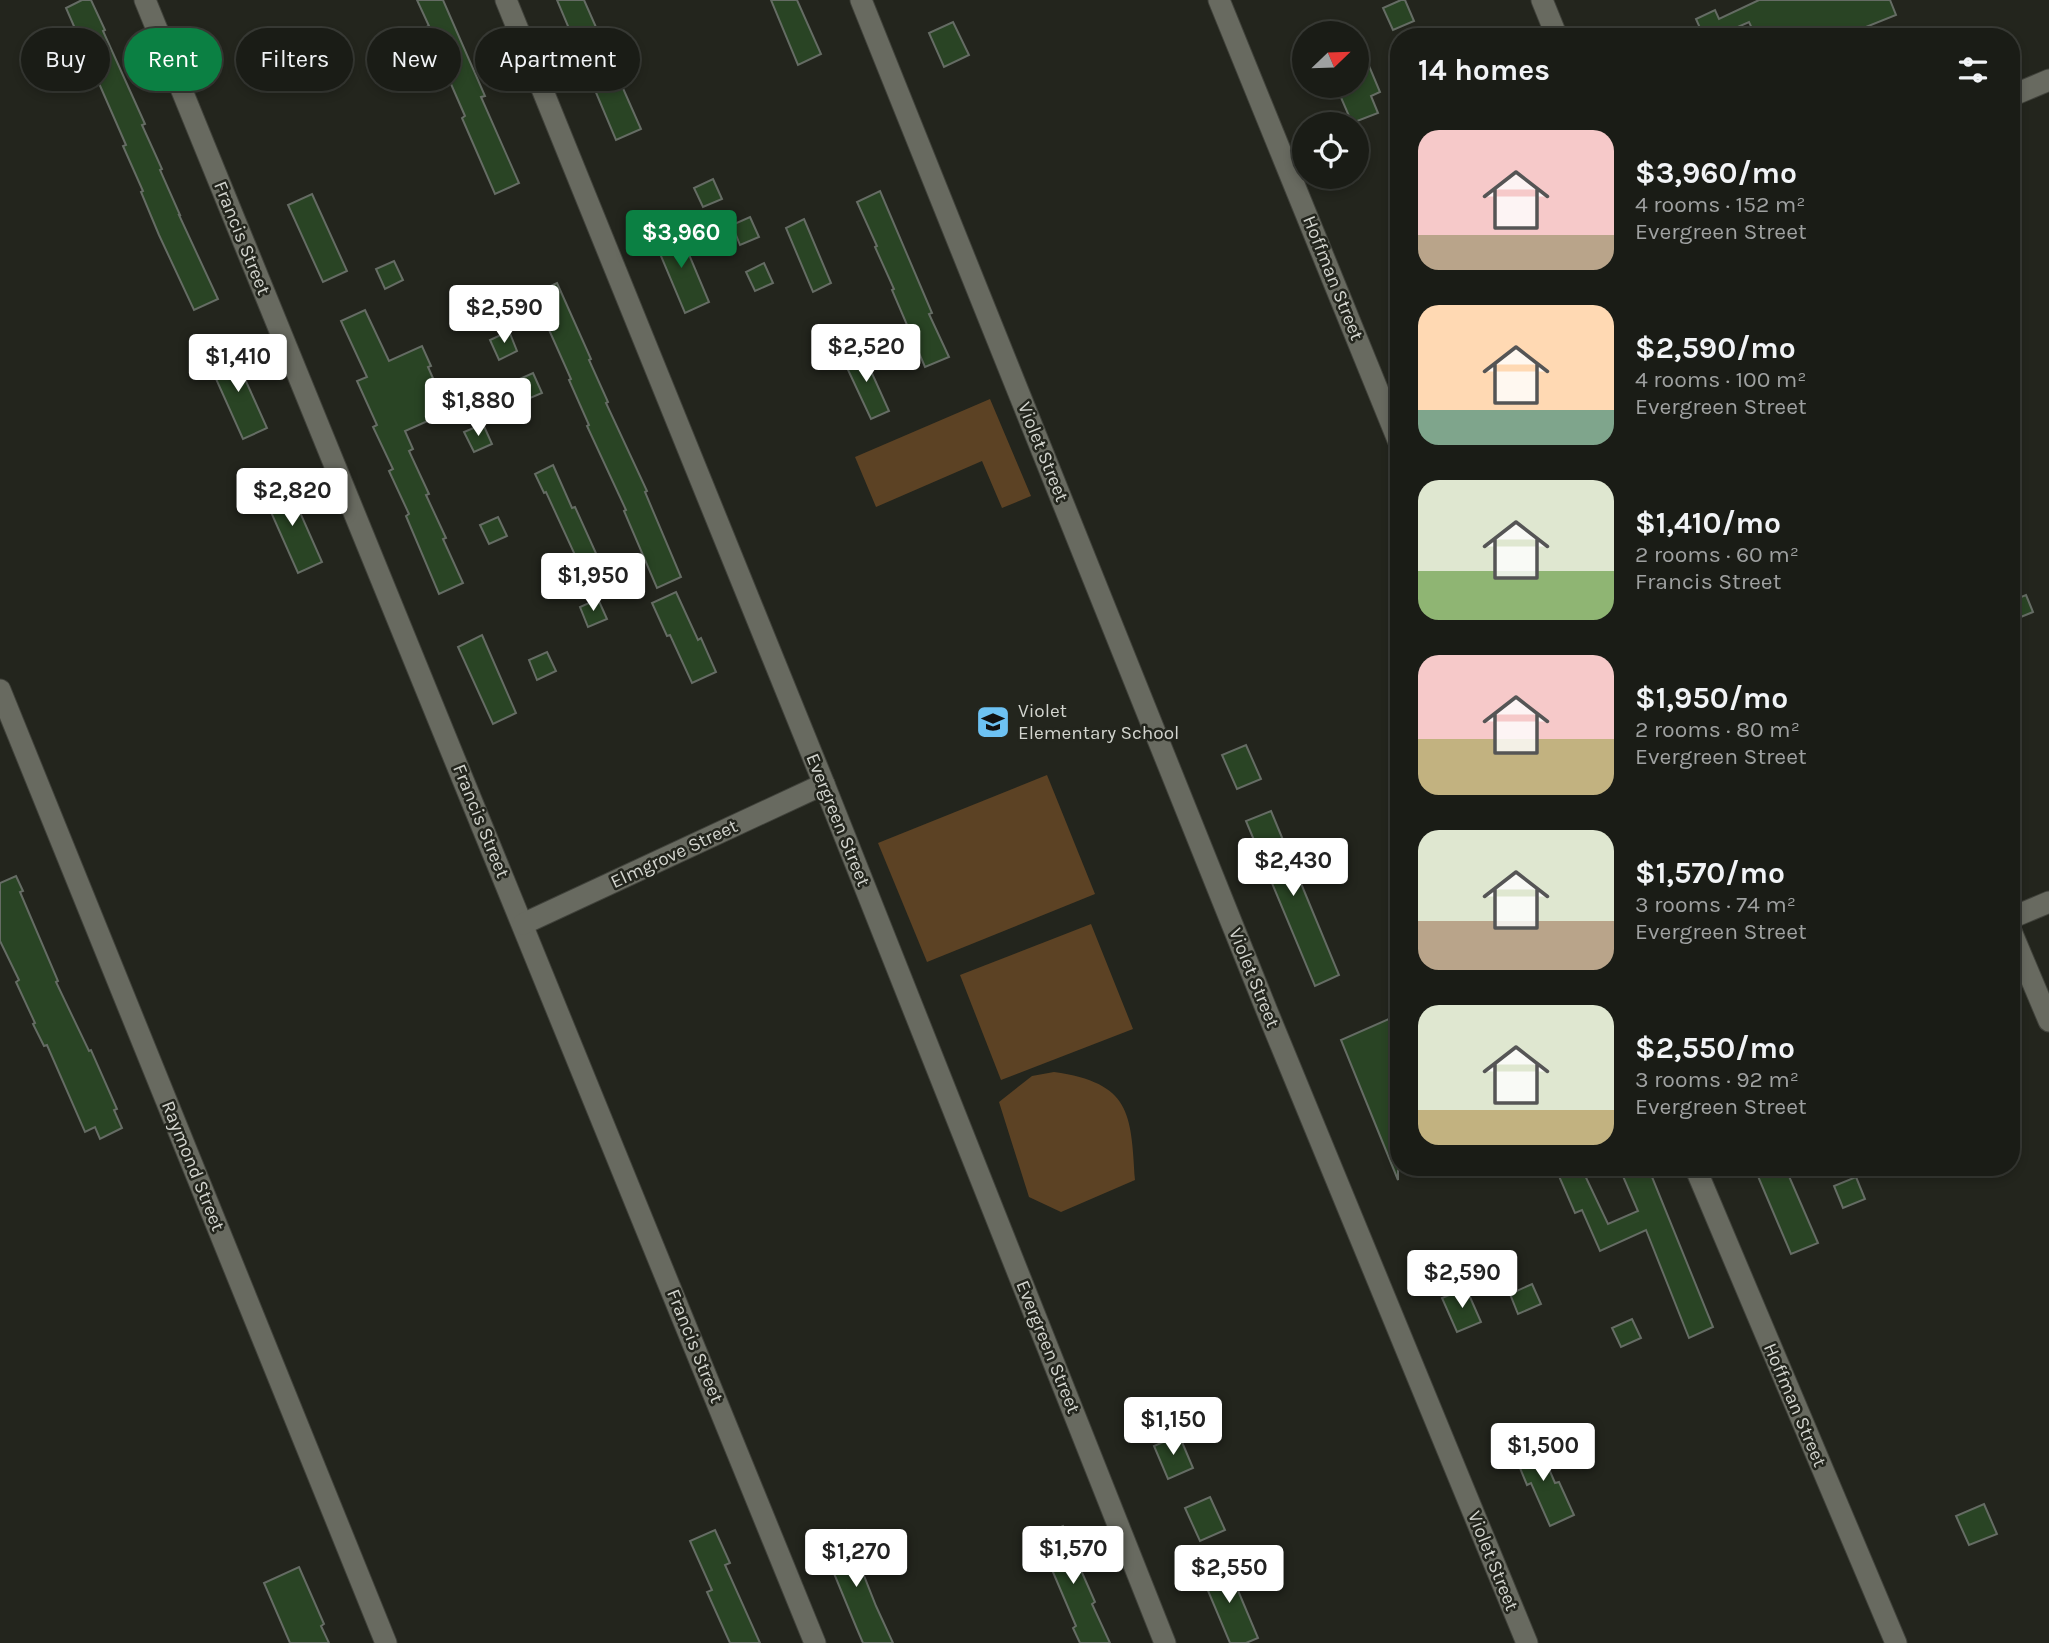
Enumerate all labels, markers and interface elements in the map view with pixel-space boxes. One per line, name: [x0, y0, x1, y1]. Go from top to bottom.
north arrow: [1292, 21, 1368, 98]
map controls: [1292, 21, 1369, 189]
chip: Buy: [21, 28, 110, 91]
chip: Rent: [124, 28, 222, 91]
chip: Filters: [236, 28, 353, 91]
chip: New: [367, 28, 461, 91]
chip: Apartment: [475, 28, 640, 91]
icon: filters: [1954, 51, 1992, 89]
text: 14 homes: [1418, 52, 1550, 88]
button: locate: [1292, 112, 1369, 189]
text: $3,960/mo: [1635, 155, 1797, 191]
icon: home: [1474, 158, 1558, 242]
street label: Francis Street: [209, 178, 275, 298]
text: 4 rooms · 152 m²: [1635, 191, 1806, 218]
pin: $3,960: [624, 210, 738, 270]
street label: Hoffman Street: [1298, 212, 1368, 344]
text: Evergreen Street: [1635, 218, 1807, 245]
text: $3,960: [642, 219, 720, 246]
pin: $2,590: [447, 286, 561, 345]
text: $2,590: [465, 294, 543, 321]
pin: $2,520: [809, 324, 923, 384]
text: $2,590/mo: [1635, 330, 1796, 366]
text: $2,520: [827, 333, 905, 360]
icon: home: [1474, 333, 1558, 417]
pin: $1,410: [181, 334, 295, 394]
text: $1,410: [205, 343, 271, 370]
text: 4 rooms · 100 m²: [1635, 366, 1807, 393]
pin: $1,880: [421, 378, 535, 438]
text: $1,880: [441, 387, 515, 414]
text: Evergreen Street: [1635, 393, 1807, 420]
street label: Violet Street: [1013, 399, 1073, 505]
pin: $2,820: [235, 468, 349, 528]
text: $2,820: [253, 477, 331, 504]
text: $1,410/mo: [1635, 505, 1781, 541]
icon: home: [1474, 508, 1558, 592]
text: 2 rooms · 60 m²: [1635, 541, 1799, 568]
pin: $1,950: [536, 554, 650, 613]
text: $1,950: [557, 562, 629, 589]
text: Francis Street: [1635, 568, 1781, 595]
text: $1,950/mo: [1635, 680, 1788, 716]
icon: home: [1474, 683, 1558, 767]
place label: Violet Elementary School: [1018, 700, 1179, 744]
school or university icon: Violet Elementary School: [974, 703, 1012, 741]
text: 2 rooms · 80 m²: [1635, 716, 1800, 743]
text: Evergreen Street: [1635, 743, 1807, 770]
street label: Evergreen Street: [801, 750, 875, 890]
street label: Francis Street: [448, 761, 514, 881]
street label: Elmgrove Street: [607, 815, 741, 893]
pin: $2,430: [1236, 838, 1350, 898]
text: $2,430: [1254, 847, 1332, 874]
text: $1,570/mo: [1635, 855, 1785, 891]
icon: home: [1474, 858, 1558, 942]
text: 3 rooms · 74 m²: [1635, 891, 1796, 918]
text: Evergreen Street: [1635, 918, 1807, 945]
street label: Violet Street: [1224, 925, 1284, 1031]
text: $2,550/mo: [1635, 1030, 1795, 1066]
icon: home: [1474, 1033, 1558, 1117]
text: 3 rooms · 92 m²: [1635, 1066, 1799, 1093]
text: Evergreen Street: [1635, 1093, 1807, 1120]
street label: Raymond Street: [157, 1098, 229, 1234]
pin: $2,590: [1405, 1250, 1519, 1310]
text: $2,590: [1423, 1259, 1501, 1286]
street label: Evergreen Street: [1011, 1277, 1085, 1417]
street label: Francis Street: [662, 1286, 728, 1406]
street label: Hoffman Street: [1759, 1340, 1831, 1470]
pin: $1,150: [1116, 1398, 1230, 1457]
text: $1,150: [1140, 1406, 1206, 1433]
pin: $1,500: [1486, 1424, 1600, 1483]
text: $1,500: [1507, 1432, 1579, 1459]
street label: Violet Street: [1463, 1508, 1523, 1614]
pin: $1,570: [1016, 1526, 1130, 1586]
pin: $1,270: [799, 1530, 913, 1589]
text: $1,570: [1038, 1535, 1108, 1562]
text: $1,270: [821, 1538, 891, 1565]
pin: $2,550: [1172, 1546, 1286, 1605]
text: $2,550: [1191, 1554, 1267, 1581]

